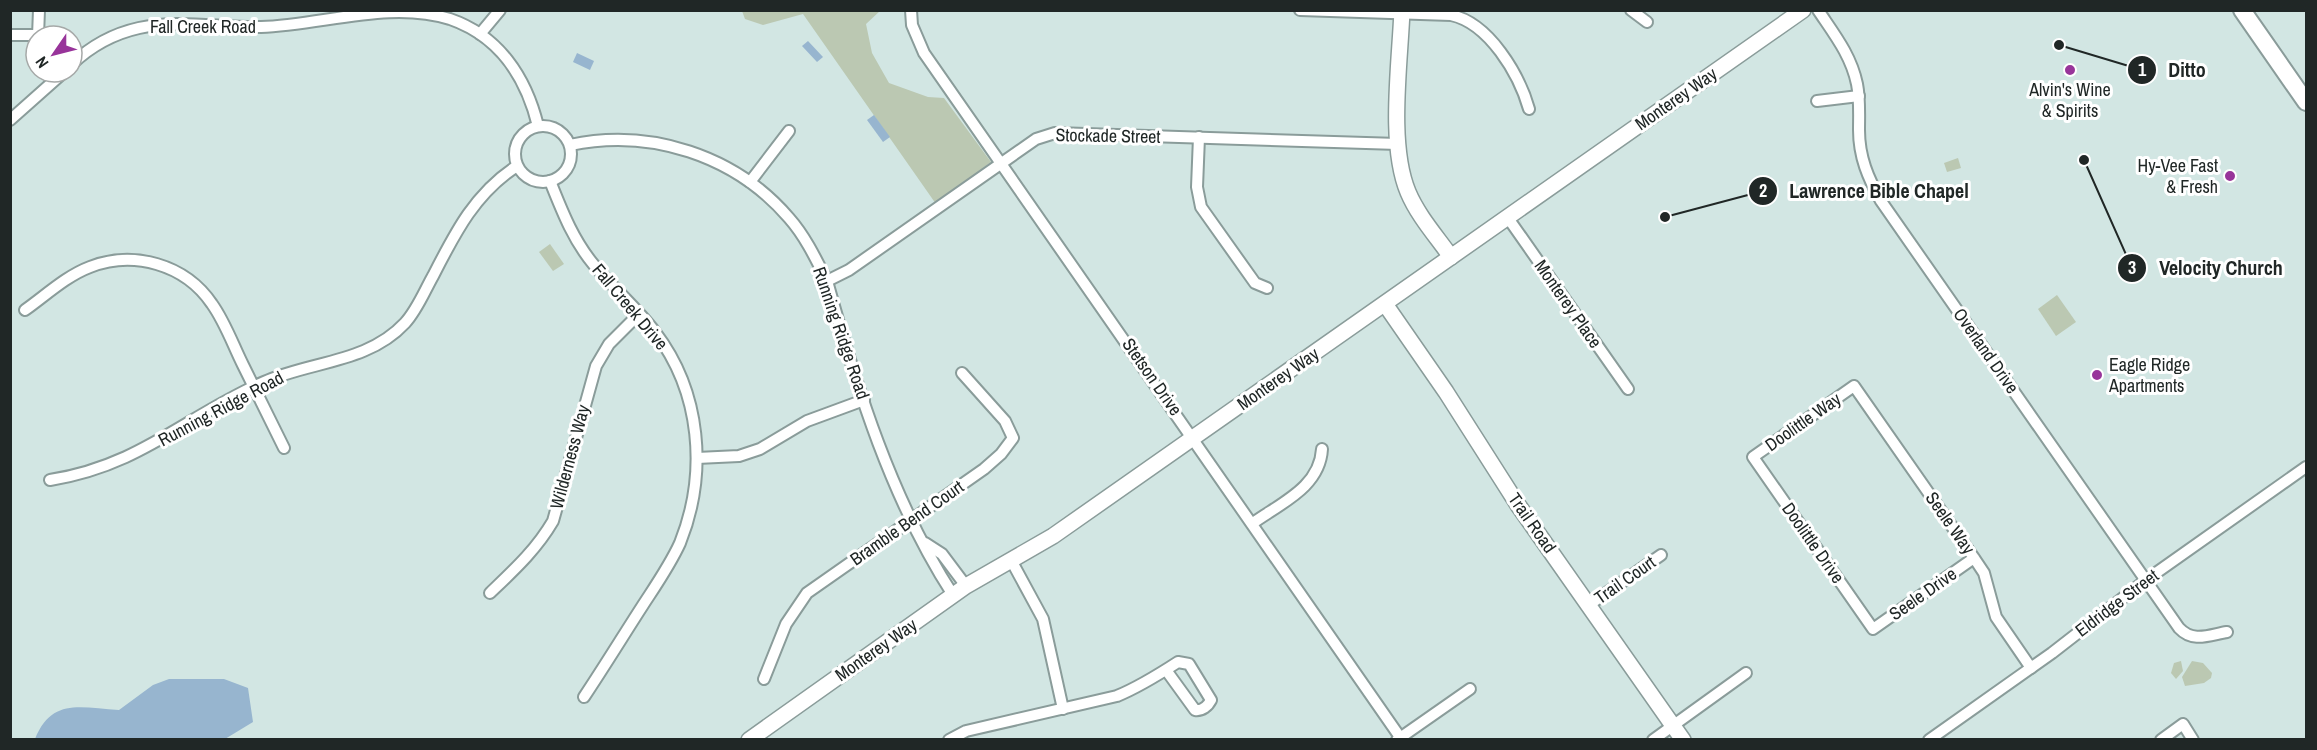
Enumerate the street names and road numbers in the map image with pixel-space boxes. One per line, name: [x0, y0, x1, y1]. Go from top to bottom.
street label: Fall Creek Road: [150, 14, 256, 39]
street label: Monterey Way: [1630, 61, 1722, 136]
street label: Stockade Street: [1055, 122, 1161, 149]
street label: Monterey Place: [1529, 255, 1608, 353]
street label: Fall Creek Drive: [587, 258, 674, 355]
street label: Running Ridge Road: [807, 263, 876, 402]
street label: Overland Drive: [1948, 303, 2025, 399]
street label: Stetson Drive: [1117, 333, 1188, 421]
street label: Monterey Way: [1232, 341, 1324, 416]
street label: Running Ridge Road: [154, 365, 288, 452]
street label: Doolittle Way: [1760, 386, 1846, 457]
street label: Wilderness Way: [544, 401, 596, 512]
street label: Bramble Bend Court: [845, 474, 969, 571]
street label: Seele Way: [1920, 487, 1981, 559]
street label: Trail Road: [1503, 488, 1562, 558]
street label: Doolittle Drive: [1776, 497, 1850, 588]
street label: Trail Court: [1589, 550, 1660, 610]
street label: Seele Drive: [1884, 561, 1961, 626]
street label: Eldridge Street: [2070, 563, 2164, 642]
street label: Monterey Way: [830, 612, 922, 687]

